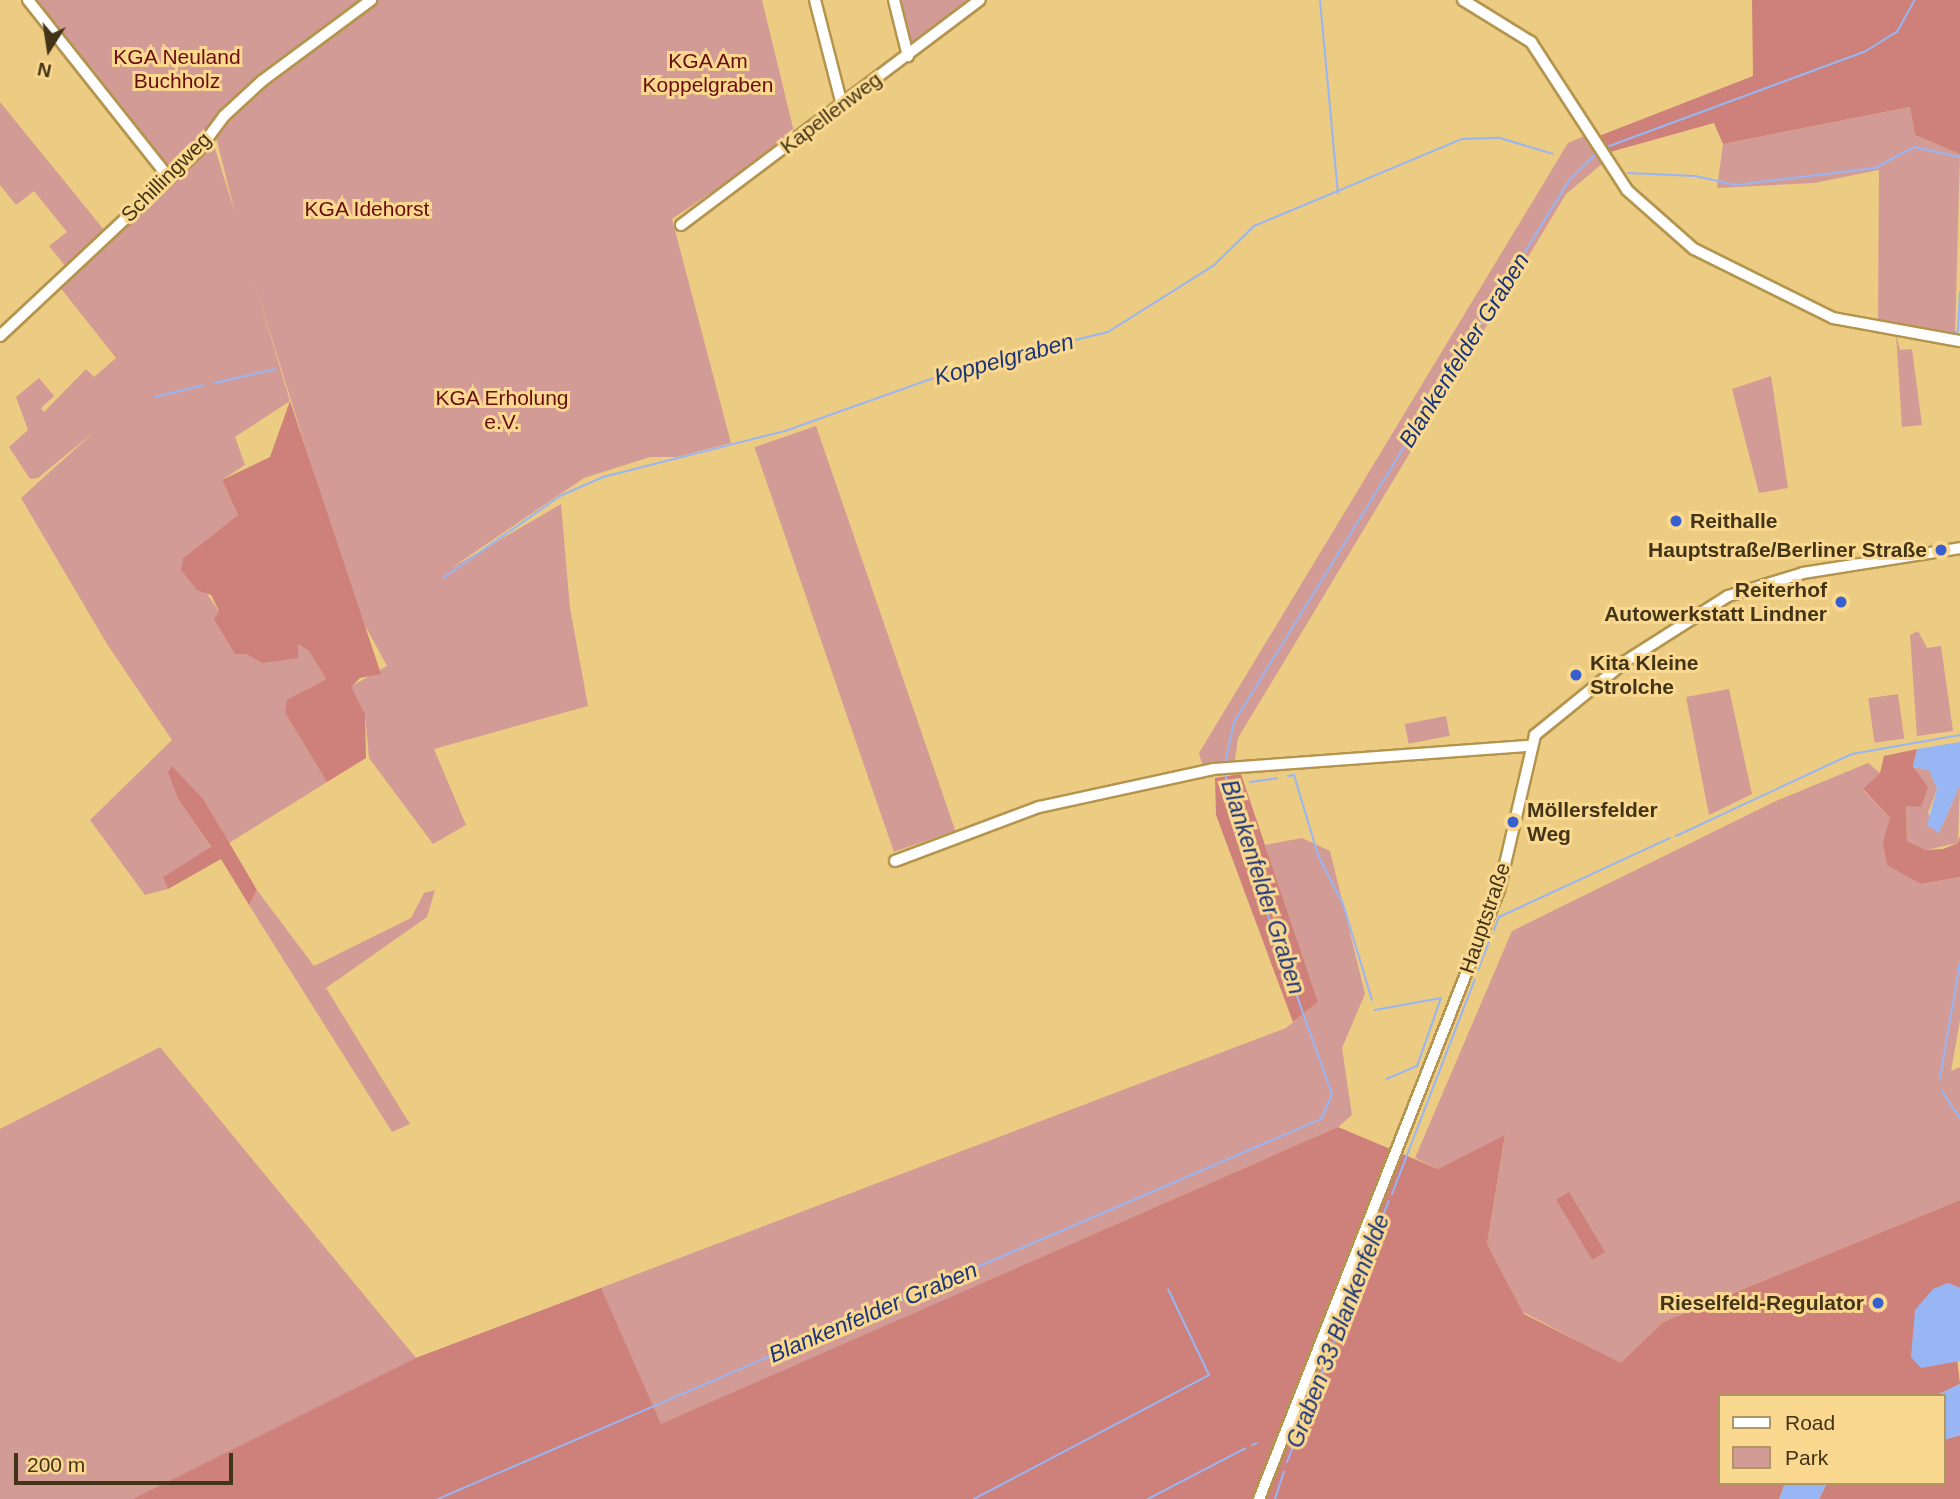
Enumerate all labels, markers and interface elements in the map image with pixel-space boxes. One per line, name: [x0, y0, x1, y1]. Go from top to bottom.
north arrow: [14, 14, 84, 84]
park label: KGA Neuland Buchholz: [113, 44, 241, 94]
park label: KGA Am Koppelgraben: [643, 48, 773, 98]
text: N: [36, 58, 53, 82]
street label: Kapellenweg: [775, 67, 887, 159]
street label: Schillingweg: [116, 127, 216, 227]
park label: KGA Idehorst: [304, 196, 430, 222]
water label: Blankenfelder Graben: [1393, 248, 1535, 452]
water label: Koppelgraben: [931, 327, 1077, 391]
park label: KGA Erholung e.V.: [435, 385, 569, 435]
place label: Reithalle: [1690, 508, 1778, 534]
marker: Reithalle: [1668, 513, 1684, 529]
place label: Hauptstraße/Berliner Straße: [1648, 537, 1927, 563]
marker: Hauptstraße/Berliner Straße: [1933, 542, 1949, 558]
place label: Reiterhof Autowerkstatt Lindner: [1604, 577, 1827, 627]
marker: Reiterhof Autowerkstatt Lindner: [1833, 594, 1849, 610]
place label: Kita Kleine Strolche: [1590, 650, 1699, 700]
marker: Kita Kleine Strolche: [1568, 667, 1584, 683]
water label: Blankenfelder Graben: [1215, 776, 1311, 998]
place label: Möllersfelder Weg: [1527, 797, 1658, 847]
marker: Möllersfelder Weg: [1505, 814, 1521, 830]
street label: Hauptstraße: [1454, 859, 1516, 977]
water label: Graben 33 Blankenfelde: [1281, 1210, 1395, 1452]
water label: Blankenfelder Graben: [765, 1256, 981, 1368]
place label: Rieselfeld-Regulator: [1660, 1290, 1864, 1316]
marker: Rieselfeld-Regulator: [1870, 1295, 1886, 1311]
legend: [1718, 1394, 1946, 1485]
text: Road: [1785, 1411, 1835, 1434]
scale bar: [18, 1440, 236, 1484]
text: Park: [1785, 1446, 1828, 1469]
text: 200 m: [27, 1453, 85, 1476]

